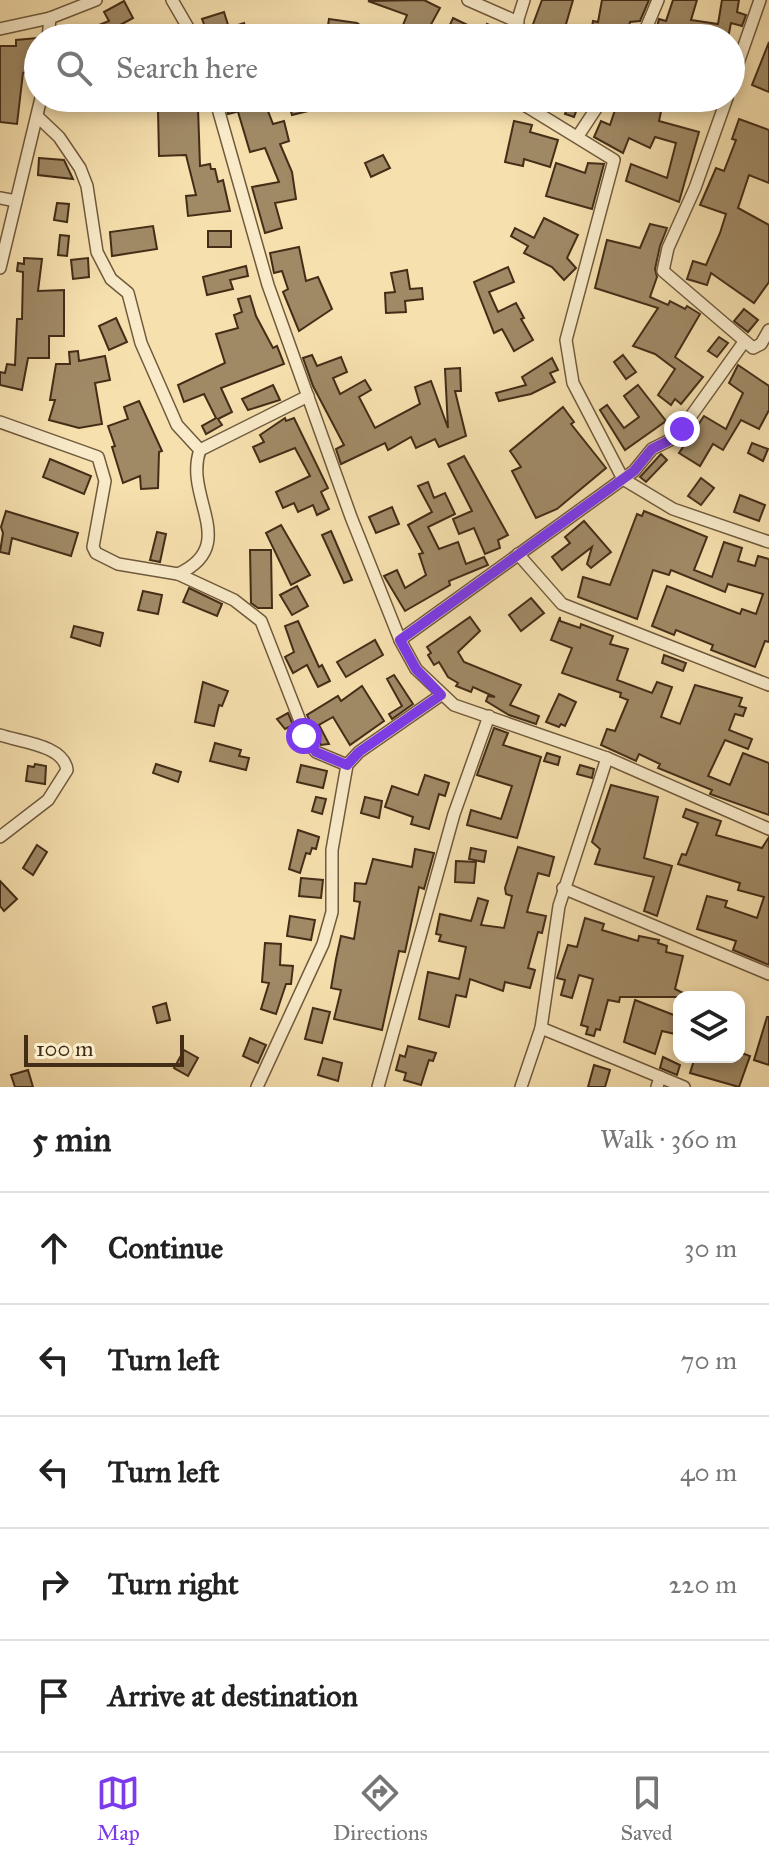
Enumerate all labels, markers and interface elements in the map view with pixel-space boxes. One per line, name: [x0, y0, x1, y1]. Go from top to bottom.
search box: [24, 24, 745, 112]
icon: search: [52, 46, 96, 90]
text: Search here: [116, 50, 258, 86]
route end: [664, 411, 700, 447]
route start: [286, 718, 322, 754]
map controls: [673, 991, 745, 1063]
button: layers: [673, 991, 745, 1063]
scale bar: [24, 1031, 184, 1067]
text: 100 m: [36, 1035, 93, 1062]
text: 5 min: [32, 1119, 111, 1160]
text: Walk · 360 m: [600, 1123, 737, 1155]
icon: ahead: [32, 1226, 76, 1270]
text: Continue: [108, 1230, 223, 1266]
text: 30 m: [684, 1232, 737, 1264]
icon: left: [32, 1338, 76, 1382]
text: Turn left: [108, 1342, 219, 1378]
text: 70 m: [681, 1344, 737, 1376]
icon: left: [32, 1450, 76, 1494]
text: Turn left: [108, 1454, 219, 1490]
text: 40 m: [680, 1456, 737, 1488]
icon: right: [32, 1562, 76, 1606]
text: Turn right: [108, 1566, 239, 1602]
text: 220 m: [669, 1568, 737, 1600]
icon: arrive: [32, 1674, 76, 1718]
text: Arrive at destination: [108, 1678, 358, 1714]
tab: Map: [96, 1771, 140, 1846]
tab: Directions: [333, 1771, 428, 1846]
tab: Saved: [620, 1771, 673, 1846]

